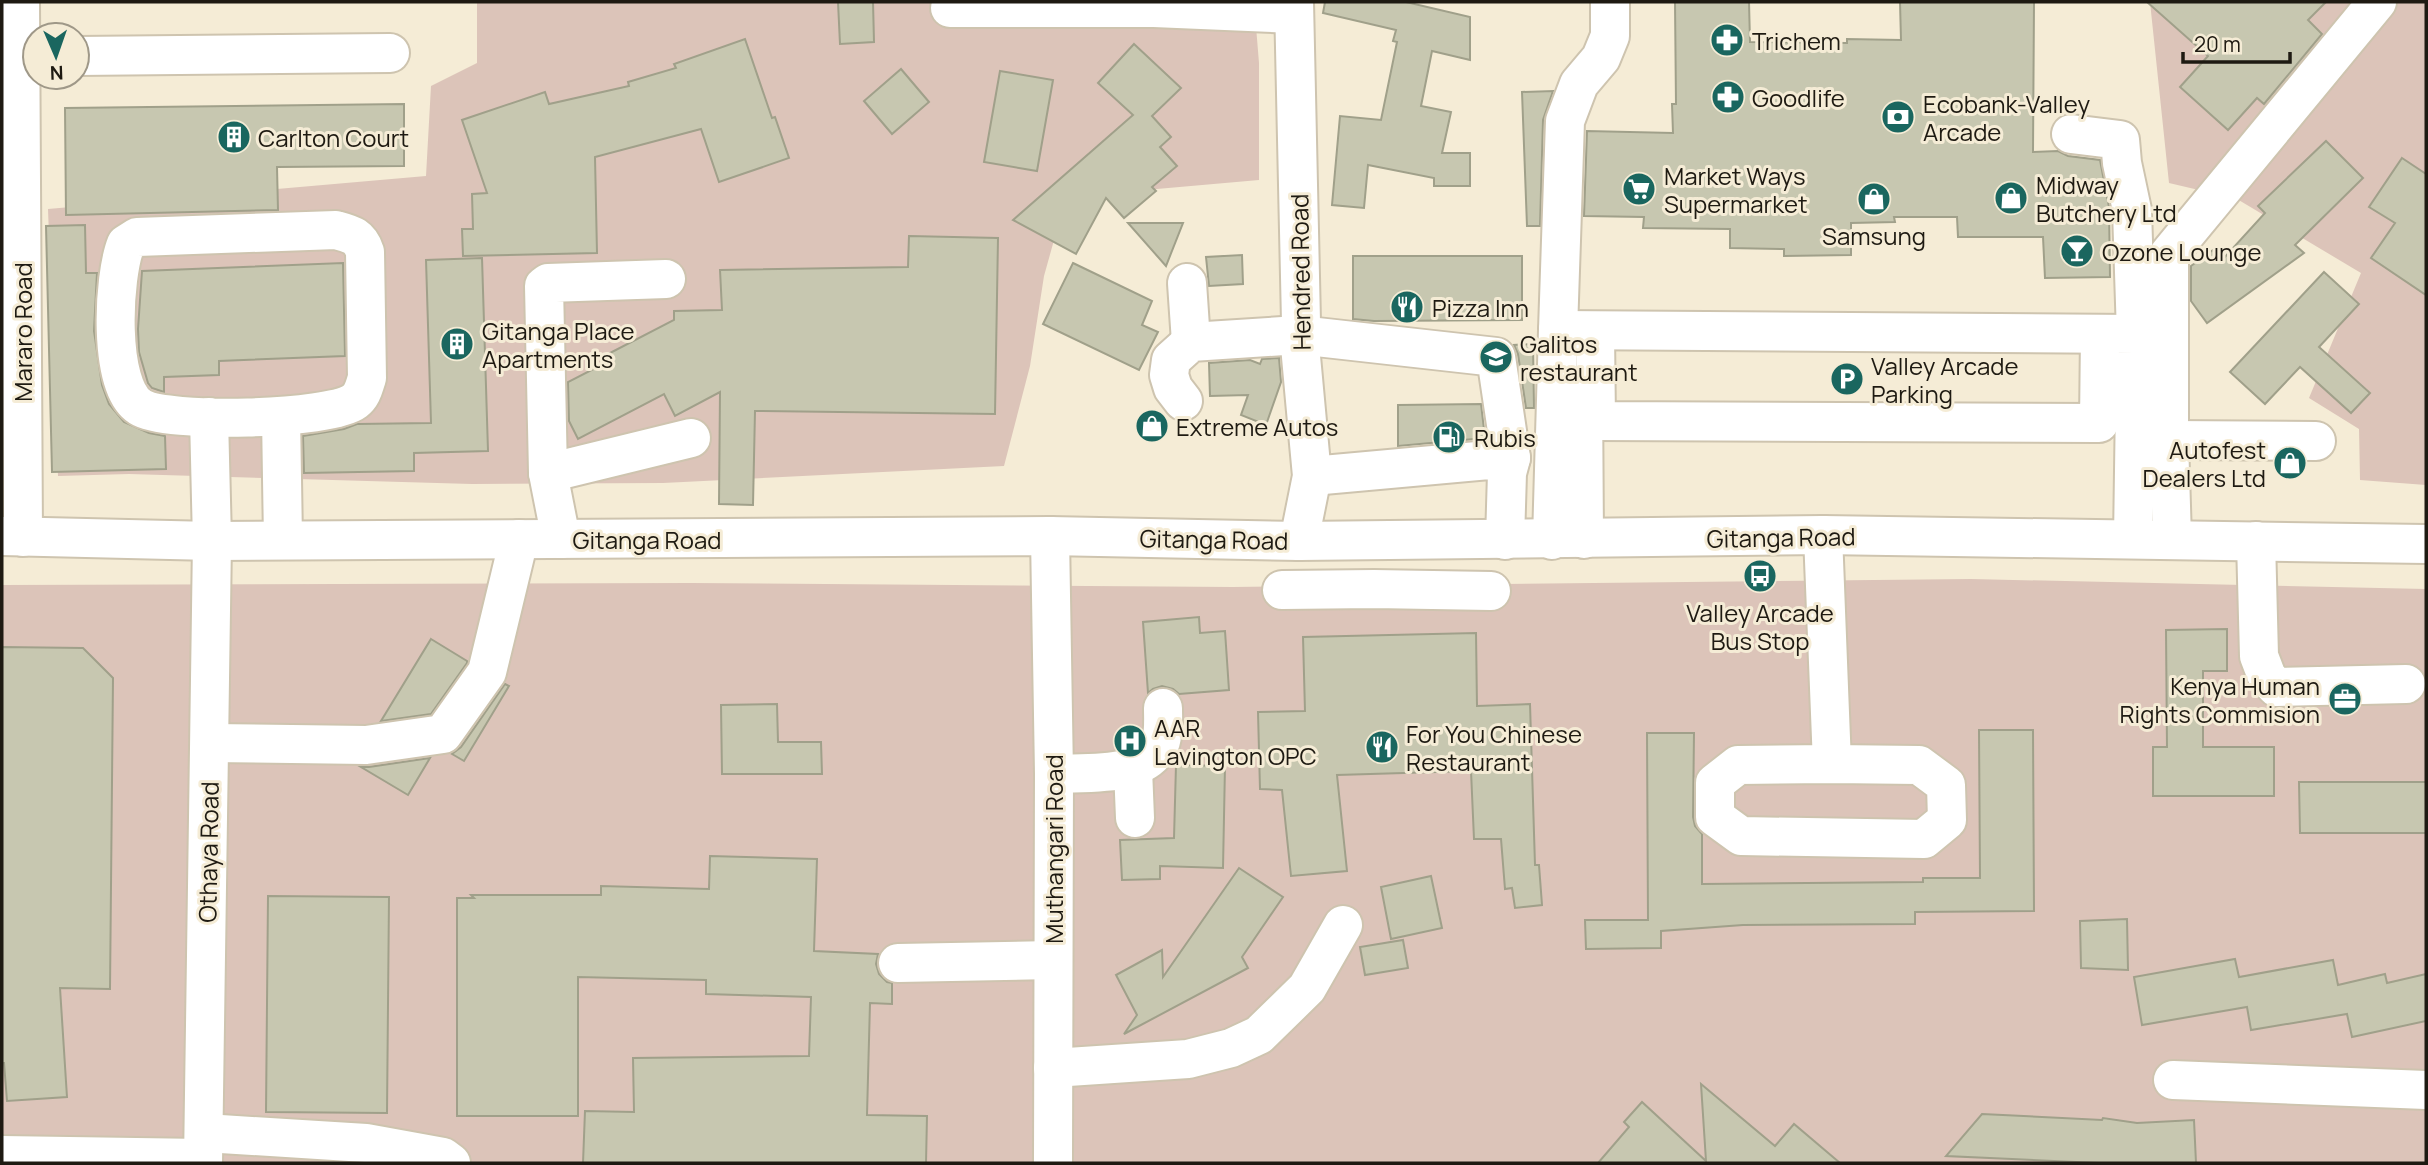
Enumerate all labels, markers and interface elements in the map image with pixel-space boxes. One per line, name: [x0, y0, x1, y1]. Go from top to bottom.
north arrow: [21, 21, 91, 91]
pharmacy icon: Trichem: [1708, 21, 1746, 59]
scale bar: [2183, 21, 2290, 65]
place label: Trichem: [1752, 24, 1841, 57]
text: 20 m: [2194, 30, 2241, 58]
text: N: [49, 60, 64, 86]
pharmacy icon: Goodlife: [1709, 78, 1747, 116]
place label: Goodlife: [1752, 81, 1845, 114]
place label: Ecobank-Valley Arcade: [1923, 87, 2091, 148]
bank icon: Ecobank-Valley Arcade: [1879, 98, 1917, 136]
building icon: Carlton Court: [215, 118, 253, 156]
place label: Carlton Court: [258, 121, 409, 154]
place label: Market Ways Supermarket: [1664, 159, 1808, 220]
place label: Midway Butchery Ltd: [2036, 168, 2177, 229]
supermarket icon: Market Ways Supermarket: [1620, 170, 1658, 208]
shop icon: Midway Butchery Ltd: [1992, 179, 2030, 217]
shop icon: Samsung: [1855, 180, 1893, 218]
street label: Hendred Road: [1282, 193, 1318, 351]
place label: Samsung: [1822, 219, 1926, 252]
bar icon: Ozone Lounge: [2058, 232, 2096, 270]
place label: Ozone Lounge: [2102, 235, 2262, 268]
street label: Mararo Road: [6, 262, 39, 402]
restaurant icon: Pizza Inn: [1388, 288, 1426, 326]
place label: Pizza Inn: [1432, 291, 1529, 324]
place label: Gitanga Place Apartments: [482, 314, 634, 375]
building icon: Gitanga Place Apartments: [438, 325, 476, 363]
place label: Galitos restaurant: [1520, 327, 1638, 388]
school or university icon: Galitos restaurant: [1477, 338, 1515, 376]
place label: Valley Arcade Parking: [1871, 349, 2019, 410]
parking icon: Valley Arcade Parking: [1828, 360, 1866, 398]
shop icon: Extreme Autos: [1133, 407, 1171, 445]
place label: Extreme Autos: [1176, 410, 1338, 443]
fuel station icon: Rubis: [1430, 418, 1468, 456]
place label: Rubis: [1474, 421, 1536, 454]
place label: Autofest Dealers Ltd: [2143, 433, 2266, 494]
shop icon: Autofest Dealers Ltd: [2271, 444, 2309, 482]
street label: Gitanga Road: [1706, 519, 1856, 555]
street label: Gitanga Road: [1139, 521, 1289, 557]
street label: Gitanga Road: [573, 523, 721, 556]
bus stop icon: Valley Arcade Bus Stop: [1741, 557, 1779, 595]
place label: Valley Arcade Bus Stop: [1686, 596, 1834, 657]
place label: Kenya Human Rights Commision: [2119, 669, 2320, 730]
office icon: Kenya Human Rights Commision: [2326, 680, 2364, 718]
place label: AAR Lavington OPC: [1154, 711, 1317, 772]
place label: For You Chinese Restaurant: [1406, 717, 1582, 778]
hospital icon: AAR Lavington OPC: [1111, 722, 1149, 760]
restaurant icon: For You Chinese Restaurant: [1363, 728, 1401, 766]
street label: Muthangari Road: [1037, 754, 1070, 944]
street label: Othaya Road: [190, 781, 226, 923]

